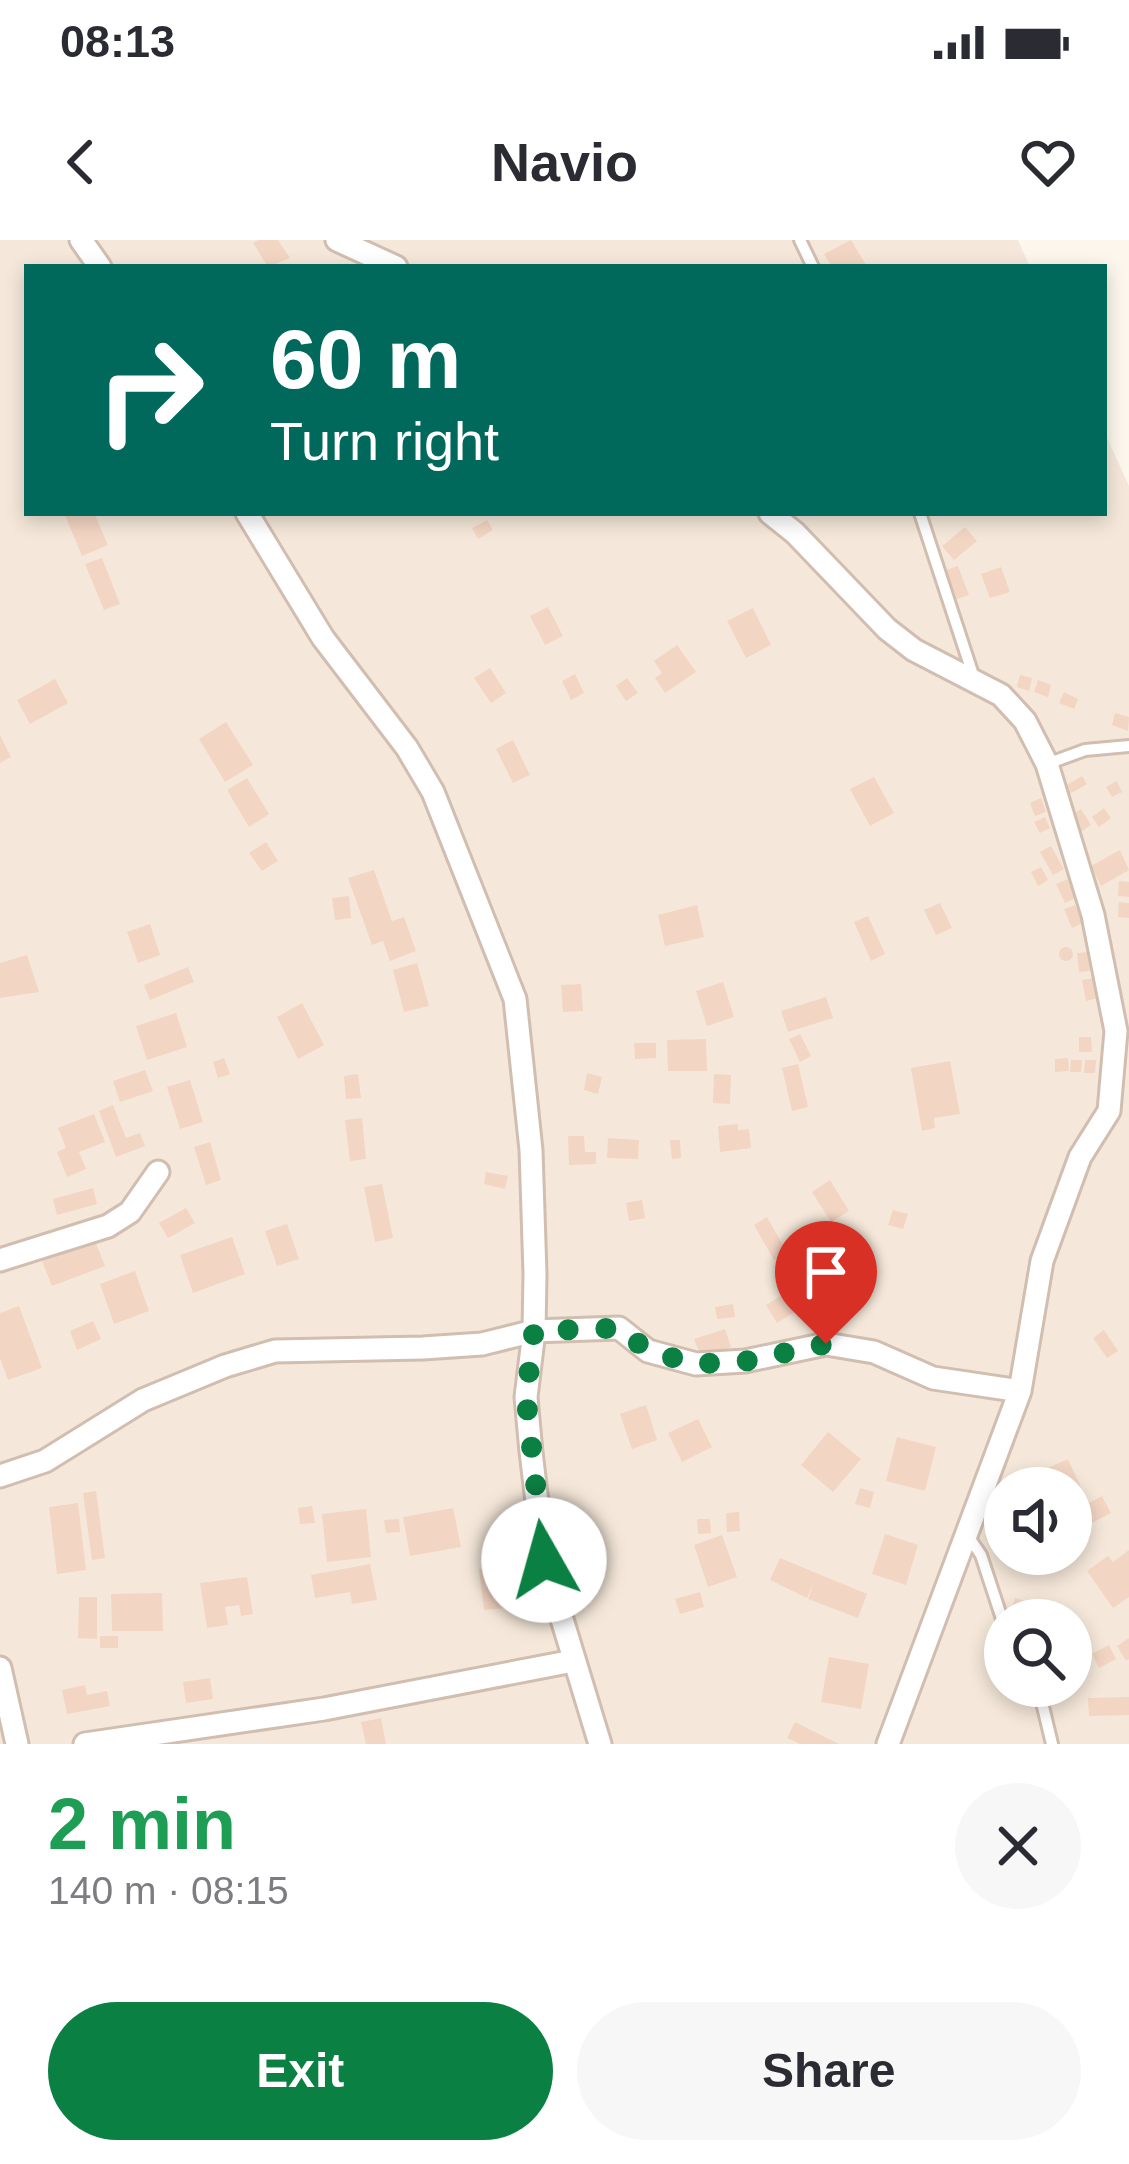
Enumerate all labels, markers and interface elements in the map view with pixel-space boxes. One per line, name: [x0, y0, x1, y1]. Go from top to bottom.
text: 08:13: [60, 16, 175, 67]
icon: back: [48, 129, 114, 195]
icon: heart: [1015, 129, 1081, 195]
text: Navio: [491, 132, 638, 192]
icon: right: [72, 312, 228, 468]
text: 60 m: [270, 312, 461, 406]
text: Turn right: [270, 411, 499, 471]
pin: [775, 1221, 877, 1344]
icon: arrive: [793, 1239, 859, 1305]
map controls: [984, 1467, 1092, 1707]
button: sound: [984, 1467, 1092, 1575]
position arrow: [481, 1497, 607, 1623]
button: search: [984, 1599, 1092, 1707]
button: close: [955, 1783, 1081, 1909]
text: 2 min: [48, 1784, 236, 1864]
text: 140 m · 08:15: [48, 1869, 289, 1912]
button: Exit: [48, 2002, 553, 2140]
button: Share: [577, 2002, 1081, 2140]

